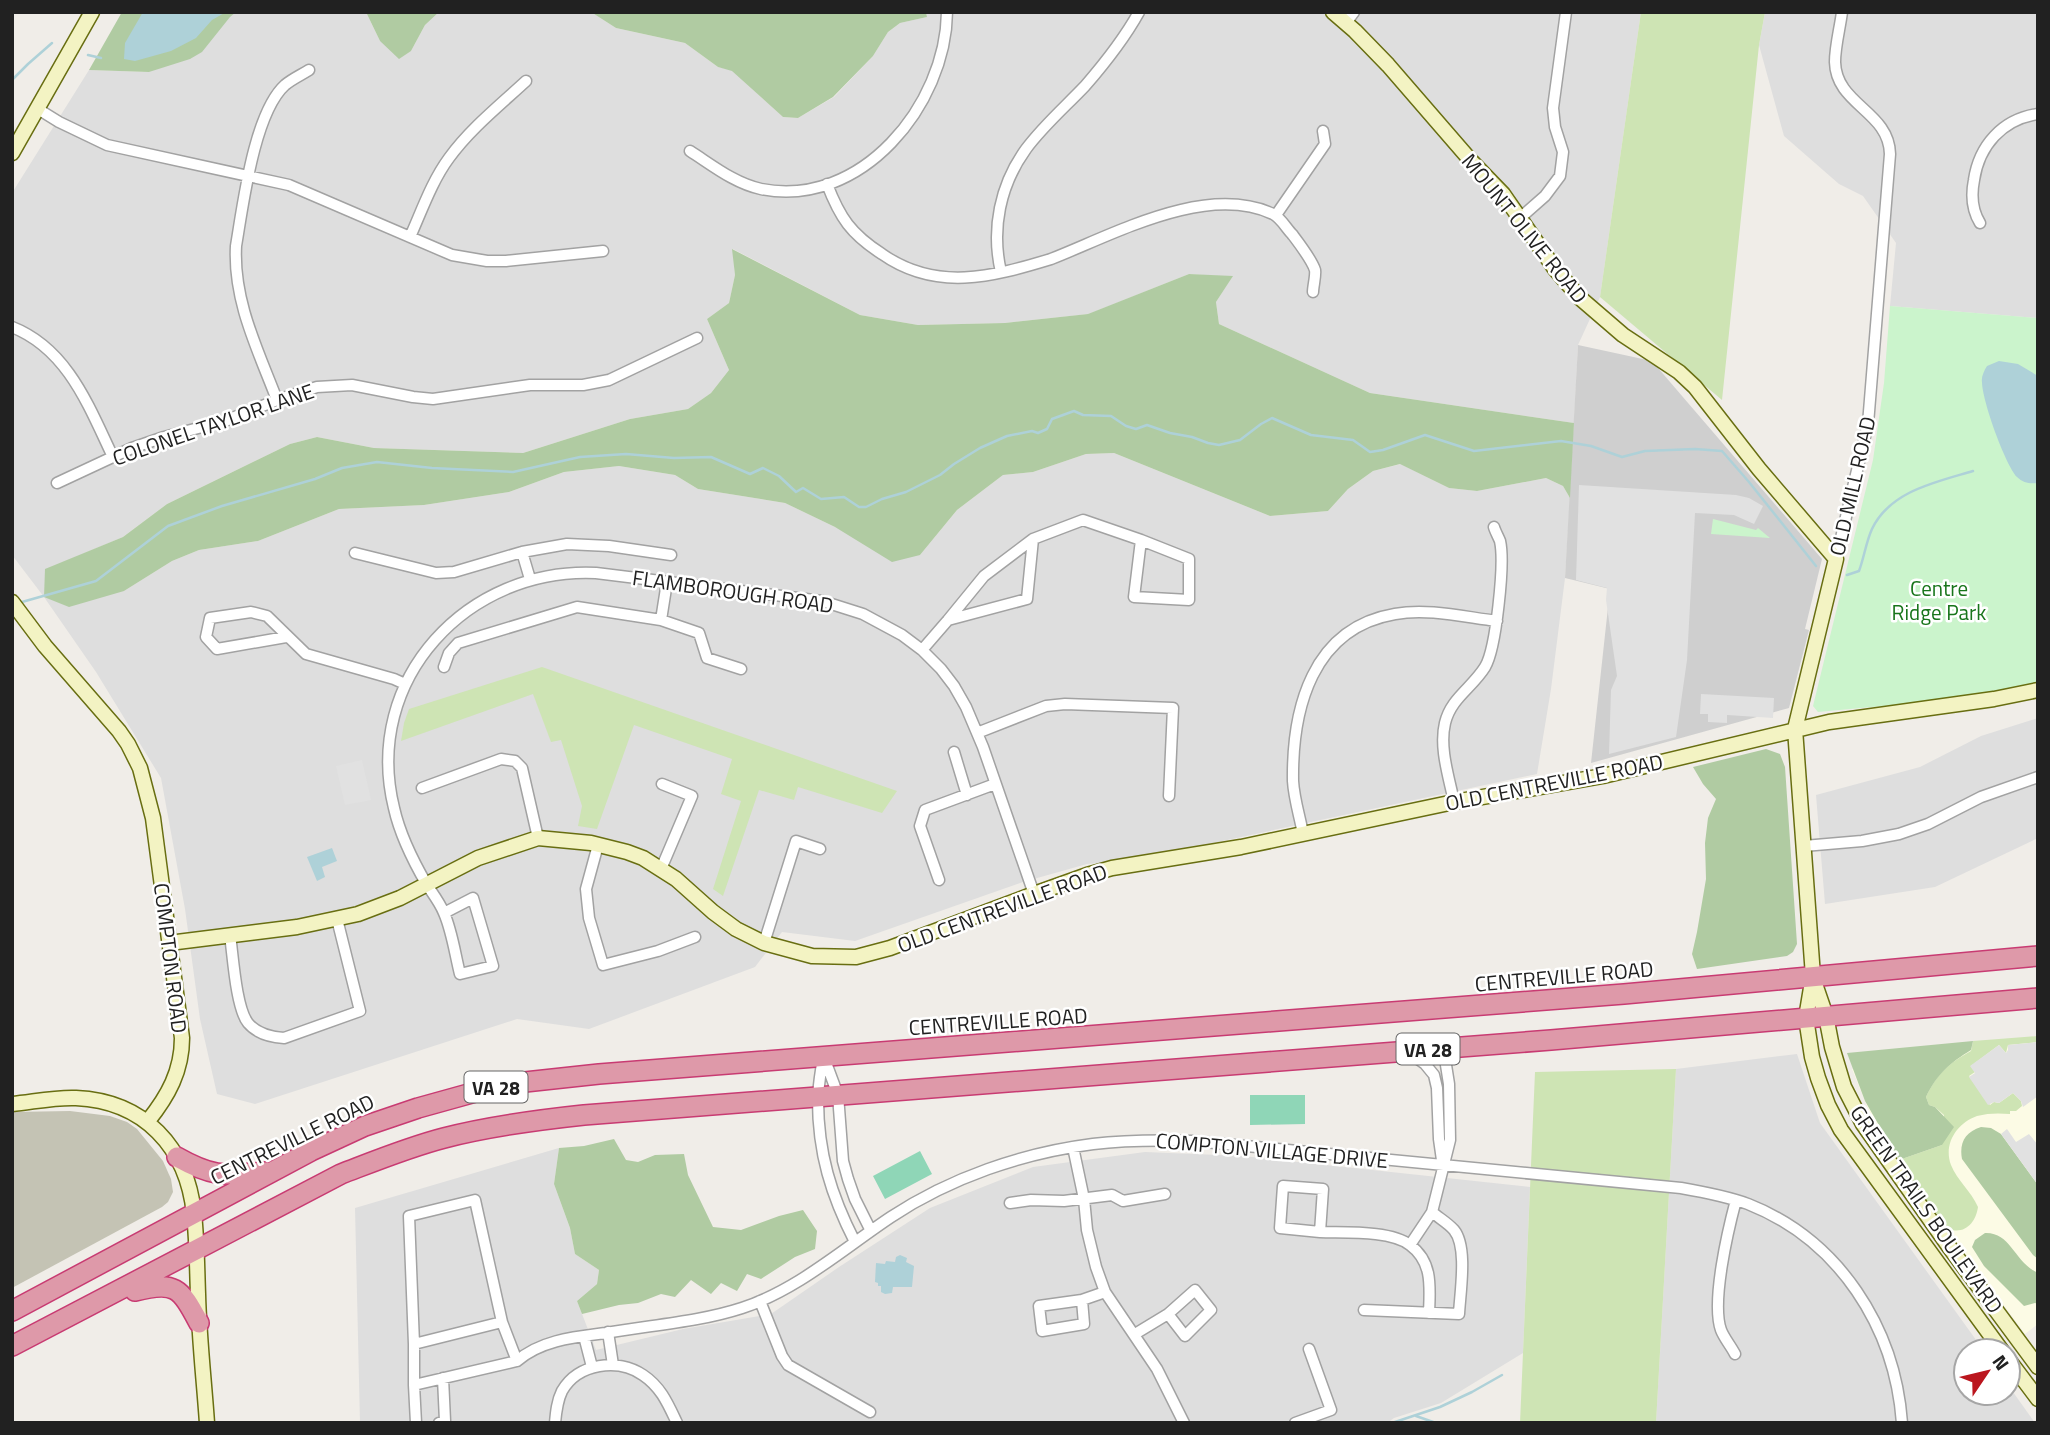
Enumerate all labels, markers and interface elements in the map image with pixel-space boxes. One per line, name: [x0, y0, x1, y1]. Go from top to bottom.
street label: MOUNT OLIVE ROAD: [1454, 146, 1596, 310]
street label: COLONEL TAYLOR LANE: [108, 374, 318, 474]
street label: OLD MILL ROAD: [1820, 413, 1884, 559]
street label: FLAMBOROUGH ROAD: [630, 561, 836, 621]
park label: Centre Ridge Park: [1892, 572, 1986, 628]
street label: OLD CENTREVILLE ROAD: [1442, 745, 1666, 819]
street label: OLD CENTREVILLE ROAD: [893, 855, 1111, 961]
street label: COMPTON ROAD: [146, 881, 196, 1035]
street label: CENTREVILLE ROAD: [1473, 952, 1655, 1000]
street label: CENTREVILLE ROAD: [908, 999, 1088, 1043]
road number: VA 28: [1396, 1034, 1460, 1064]
road number: VA 28: [464, 1072, 528, 1102]
street label: CENTREVILLE ROAD: [204, 1085, 380, 1193]
street label: GREEN TRAILS BOULEVARD: [1843, 1098, 2011, 1320]
street label: COMPTON VILLAGE DRIVE: [1155, 1124, 1389, 1176]
north arrow: [1952, 1337, 2022, 1407]
text: N: [1986, 1348, 2017, 1376]

